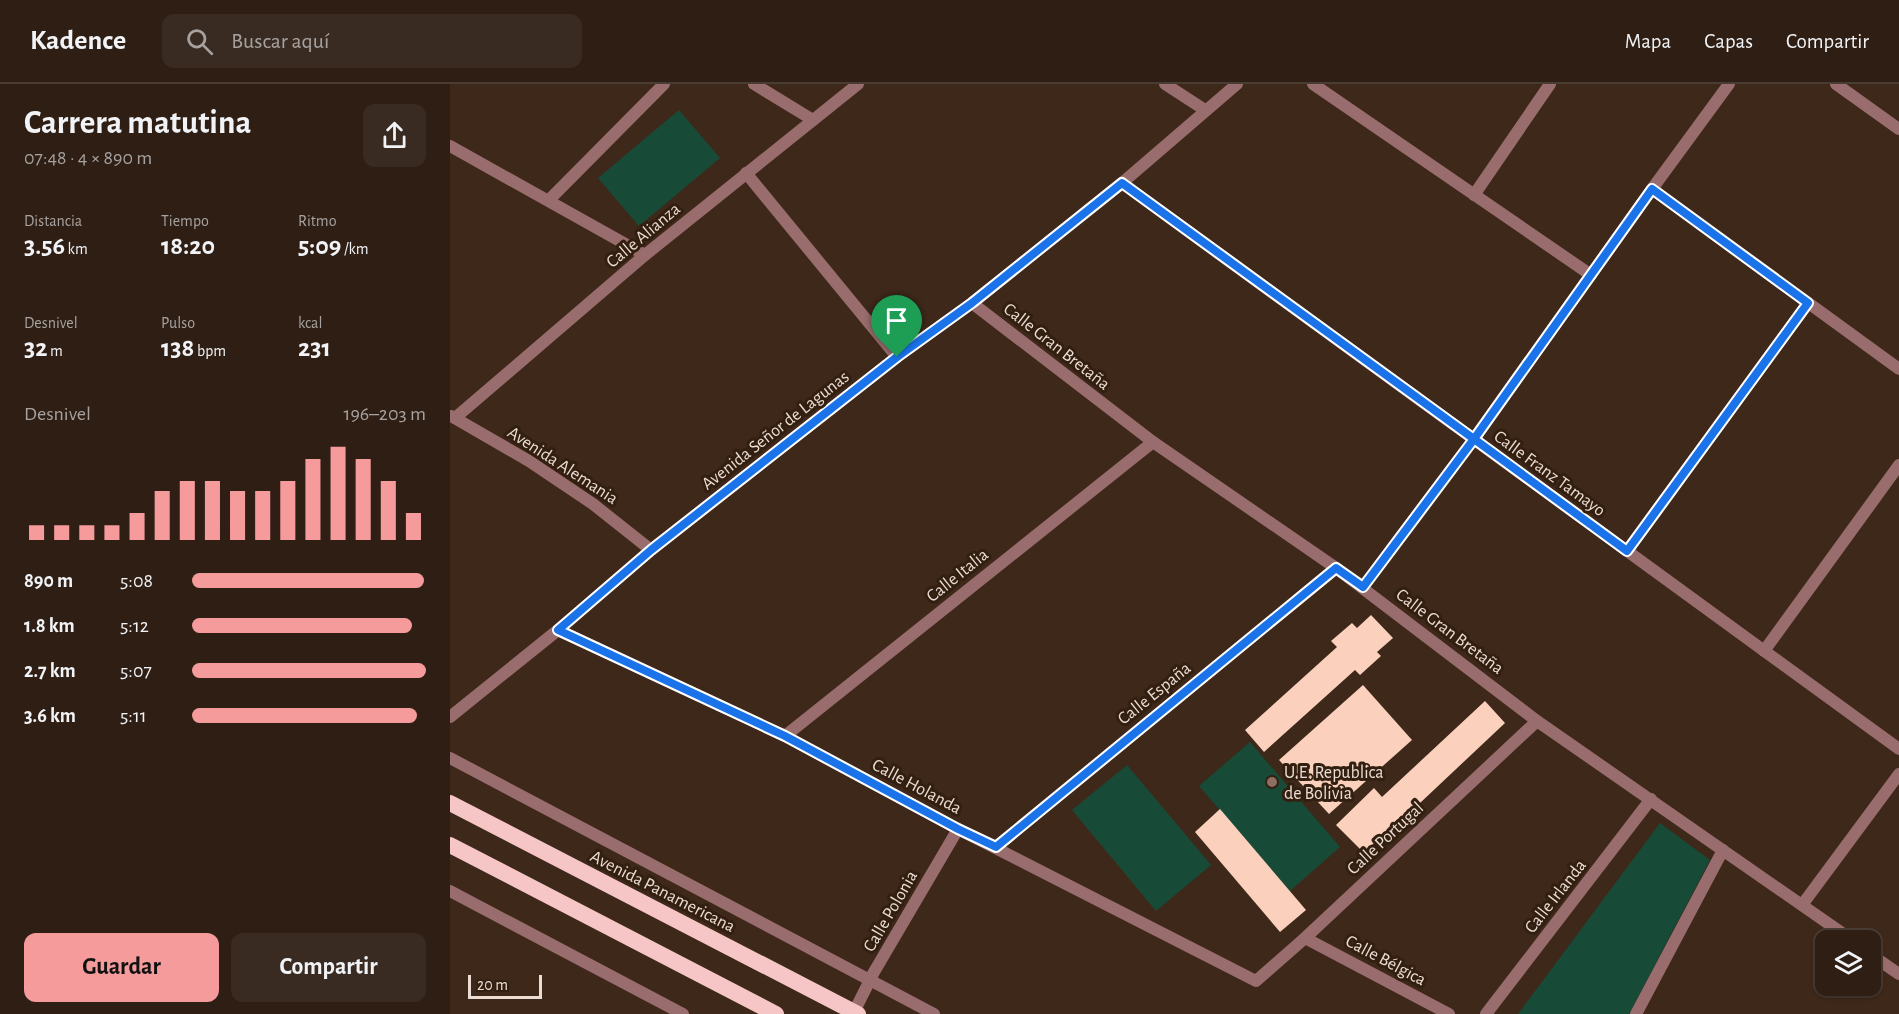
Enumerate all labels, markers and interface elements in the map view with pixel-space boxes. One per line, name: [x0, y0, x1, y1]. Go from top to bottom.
search box: [162, 14, 582, 68]
icon: search: [183, 25, 216, 58]
text: Kadence: [30, 27, 126, 55]
text: Buscar aquí: [231, 30, 329, 52]
text: Mapa: [1625, 31, 1671, 52]
text: Capas: [1704, 31, 1753, 52]
text: Compartir: [1786, 31, 1869, 52]
button: share: [363, 104, 426, 167]
text: Carrera matutina: [24, 107, 251, 140]
text: 07:48 · 4 × 890 m: [24, 148, 152, 168]
street label: Calle Alianza: [603, 200, 684, 272]
text: Distancia: [24, 213, 82, 229]
text: Tiempo: [161, 213, 209, 229]
text: Ritmo: [298, 213, 337, 229]
text: 3.56: [24, 233, 65, 259]
text: 18:20: [161, 233, 215, 259]
text: 5:09: [298, 233, 341, 259]
text: km: [65, 241, 88, 257]
text: /km: [341, 241, 369, 257]
pin: [871, 295, 922, 357]
street label: Calle Gran Bretaña: [1000, 300, 1113, 394]
icon: arrive: [880, 304, 913, 337]
text: Desnivel: [24, 315, 78, 331]
text: Pulso: [161, 315, 195, 331]
text: kcal: [298, 315, 322, 331]
text: 32: [24, 335, 47, 361]
text: 138: [161, 335, 194, 361]
text: 231: [298, 335, 331, 361]
text: m: [47, 343, 63, 359]
text: bpm: [194, 343, 226, 359]
street label: Avenida Señor de Lagunas: [699, 368, 853, 494]
text: Desnivel: [24, 404, 91, 424]
text: 196–203 m: [344, 404, 426, 424]
street label: Avenida Alemania: [504, 424, 621, 508]
street label: Calle Franz Tamayo: [1490, 427, 1609, 520]
street label: Calle Italia: [923, 546, 992, 606]
text: 890 m: [24, 571, 73, 591]
text: 5:08: [120, 571, 153, 591]
street label: Calle Gran Bretaña: [1392, 586, 1506, 678]
text: 1.8 km: [24, 616, 75, 636]
text: 5:12: [120, 616, 149, 636]
street label: Calle España: [1115, 659, 1195, 728]
text: 2.7 km: [24, 661, 76, 681]
text: 5:07: [120, 661, 152, 681]
text: 3.6 km: [24, 706, 76, 726]
text: 5:11: [120, 706, 147, 726]
street label: Calle Holanda: [869, 756, 964, 818]
place label: U.E. Republica de Bolivia: [1284, 764, 1384, 803]
marker: U.E. Republica de Bolivia: [1265, 775, 1279, 789]
street label: Calle Portugal: [1344, 799, 1427, 878]
street label: Avenida Panamericana: [587, 848, 738, 936]
street label: Calle Irlanda: [1522, 856, 1590, 937]
street label: Calle Polonia: [860, 868, 921, 955]
map controls: [1815, 930, 1881, 996]
button: layers: [1815, 930, 1881, 996]
street label: Calle Bélgica: [1342, 932, 1429, 990]
button: Guardar: [24, 933, 219, 1002]
button: Compartir: [231, 933, 426, 1002]
scale bar: [468, 972, 542, 1000]
text: 20 m: [477, 977, 508, 993]

